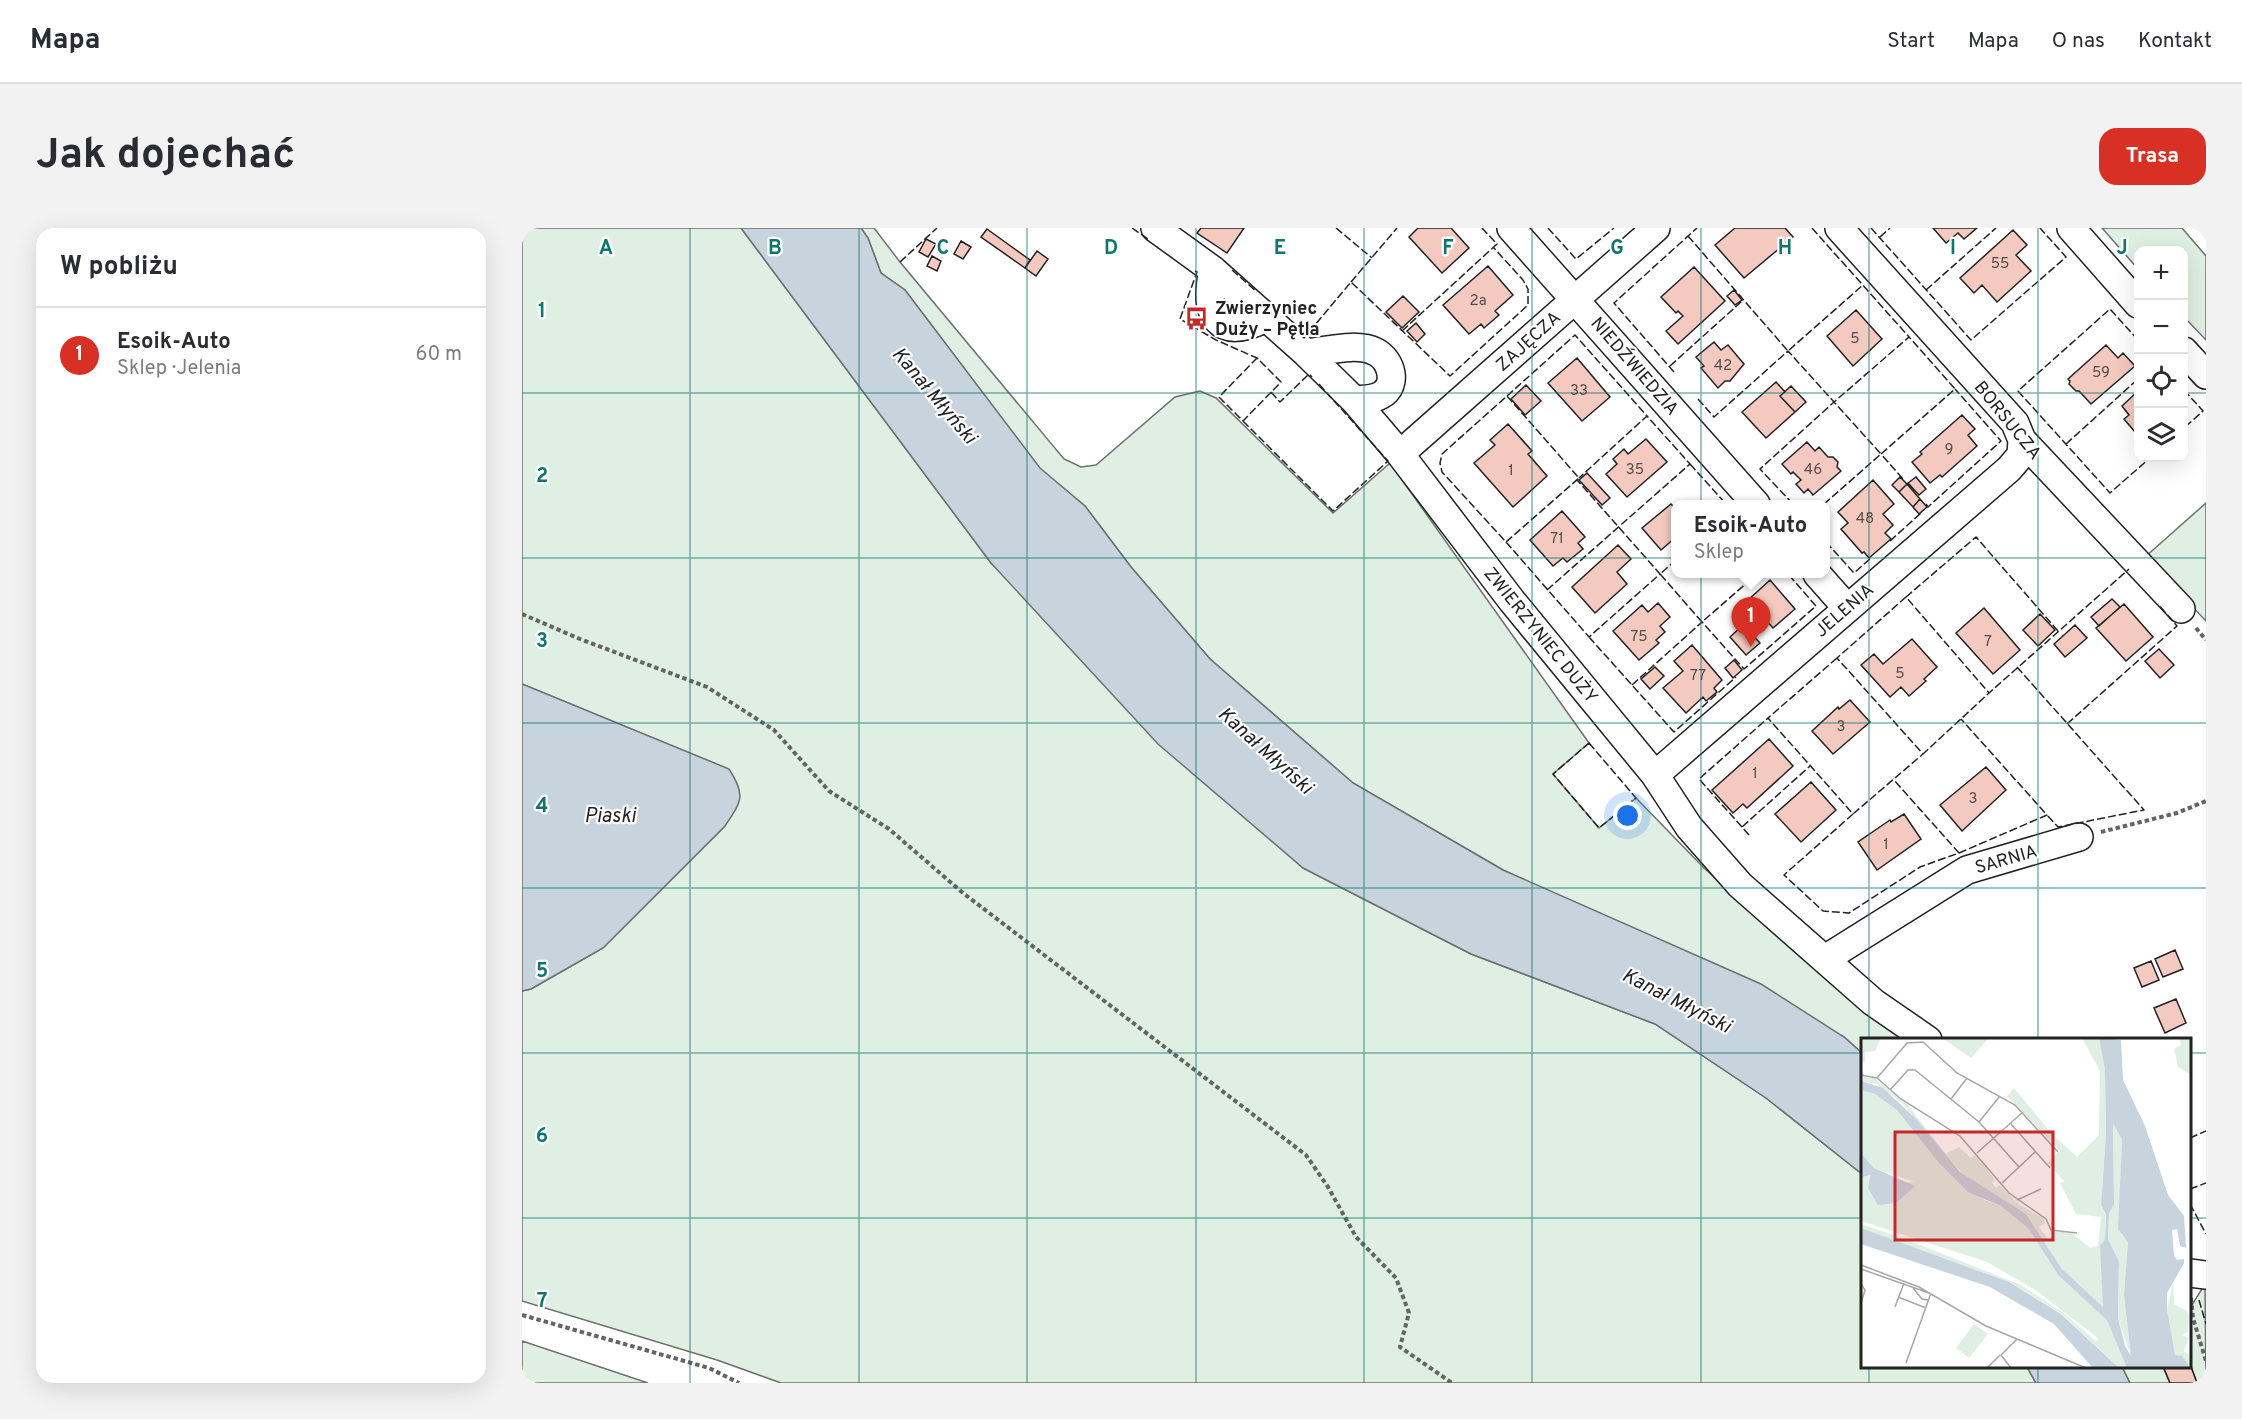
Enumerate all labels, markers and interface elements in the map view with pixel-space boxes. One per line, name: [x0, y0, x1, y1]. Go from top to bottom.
text: Mapa: [30, 23, 100, 59]
text: Start: [1887, 28, 1935, 55]
text: Mapa: [1968, 28, 2019, 55]
text: O nas: [2052, 28, 2105, 55]
text: Kontakt: [2138, 28, 2212, 55]
button: Trasa: [2099, 128, 2206, 185]
text: Jak dojechać: [36, 130, 295, 183]
text: A: [599, 236, 613, 262]
text: B: [768, 236, 782, 262]
text: C: [937, 236, 949, 262]
text: D: [1104, 236, 1118, 262]
text: E: [1274, 236, 1286, 262]
text: F: [1442, 236, 1454, 262]
text: G: [1610, 236, 1624, 262]
text: H: [1778, 236, 1792, 262]
text: I: [1950, 236, 1956, 262]
text: J: [2116, 236, 2128, 262]
map controls: [2134, 246, 2188, 462]
button: +: [2134, 246, 2188, 300]
text: W pobliżu: [60, 251, 178, 284]
house number: 55: [1991, 255, 2009, 274]
house number: 2a: [1469, 292, 1487, 311]
place label: Zwierzyniec Duży – Pętla: [1215, 298, 1320, 342]
text: 1: [538, 299, 546, 325]
button: −: [2134, 300, 2188, 354]
bus stop icon: Zwierzyniec Duży – Pętla: [1184, 305, 1210, 331]
street label: ZAJĘCZA: [1492, 307, 1566, 377]
street label: NIEDŹWIEDZIA: [1585, 312, 1684, 421]
text: Esoik-Auto: [117, 329, 231, 356]
house number: 5: [1850, 330, 1860, 349]
text: 1: [76, 342, 84, 368]
text: 60 m: [416, 342, 462, 368]
water label: Kanał Młyński: [885, 342, 982, 451]
button: locate: [2134, 354, 2188, 408]
text: Sklep · Jelenia: [117, 356, 241, 382]
house number: 42: [1714, 357, 1732, 376]
house number: 59: [2092, 364, 2110, 383]
street label: BORSUCZA: [1968, 377, 2046, 465]
house number: 33: [1570, 382, 1588, 401]
button: layers: [2134, 408, 2188, 462]
house number: 9: [1945, 441, 1953, 460]
house number: 35: [1626, 461, 1644, 480]
house number: 46: [1804, 461, 1822, 480]
house number: 1: [1508, 462, 1514, 481]
text: 2: [536, 464, 548, 490]
popup: [1671, 500, 1830, 578]
house number: 48: [1856, 510, 1874, 529]
text: Esoik-Auto: [1694, 513, 1807, 540]
house number: 71: [1550, 530, 1564, 549]
text: Sklep: [1694, 540, 1744, 566]
street label: ZWIERZYNIEC DUŻY: [1478, 562, 1603, 709]
street label: JELENIA: [1811, 579, 1879, 643]
pin: 1: [1732, 598, 1770, 647]
house number: 75: [1630, 628, 1648, 647]
text: 3: [536, 629, 548, 655]
house number: 7: [1984, 633, 1992, 652]
house number: 5: [1895, 665, 1905, 684]
house number: 77: [1690, 667, 1706, 686]
water label: Kanał Młyński: [1212, 702, 1318, 802]
house number: 3: [1836, 718, 1846, 737]
house number: 1: [1752, 765, 1758, 784]
house number: 3: [1968, 790, 1978, 809]
text: 4: [536, 794, 548, 820]
your location: [1613, 801, 1642, 830]
water label: Piaski: [584, 804, 637, 830]
house number: 1: [1883, 836, 1889, 855]
street label: SARNIA: [1973, 841, 2040, 880]
text: 5: [536, 959, 548, 985]
water label: Kanał Młyński: [1617, 963, 1736, 1041]
inset map: [1861, 1038, 2191, 1368]
text: 6: [536, 1124, 548, 1150]
text: 7: [537, 1289, 547, 1315]

